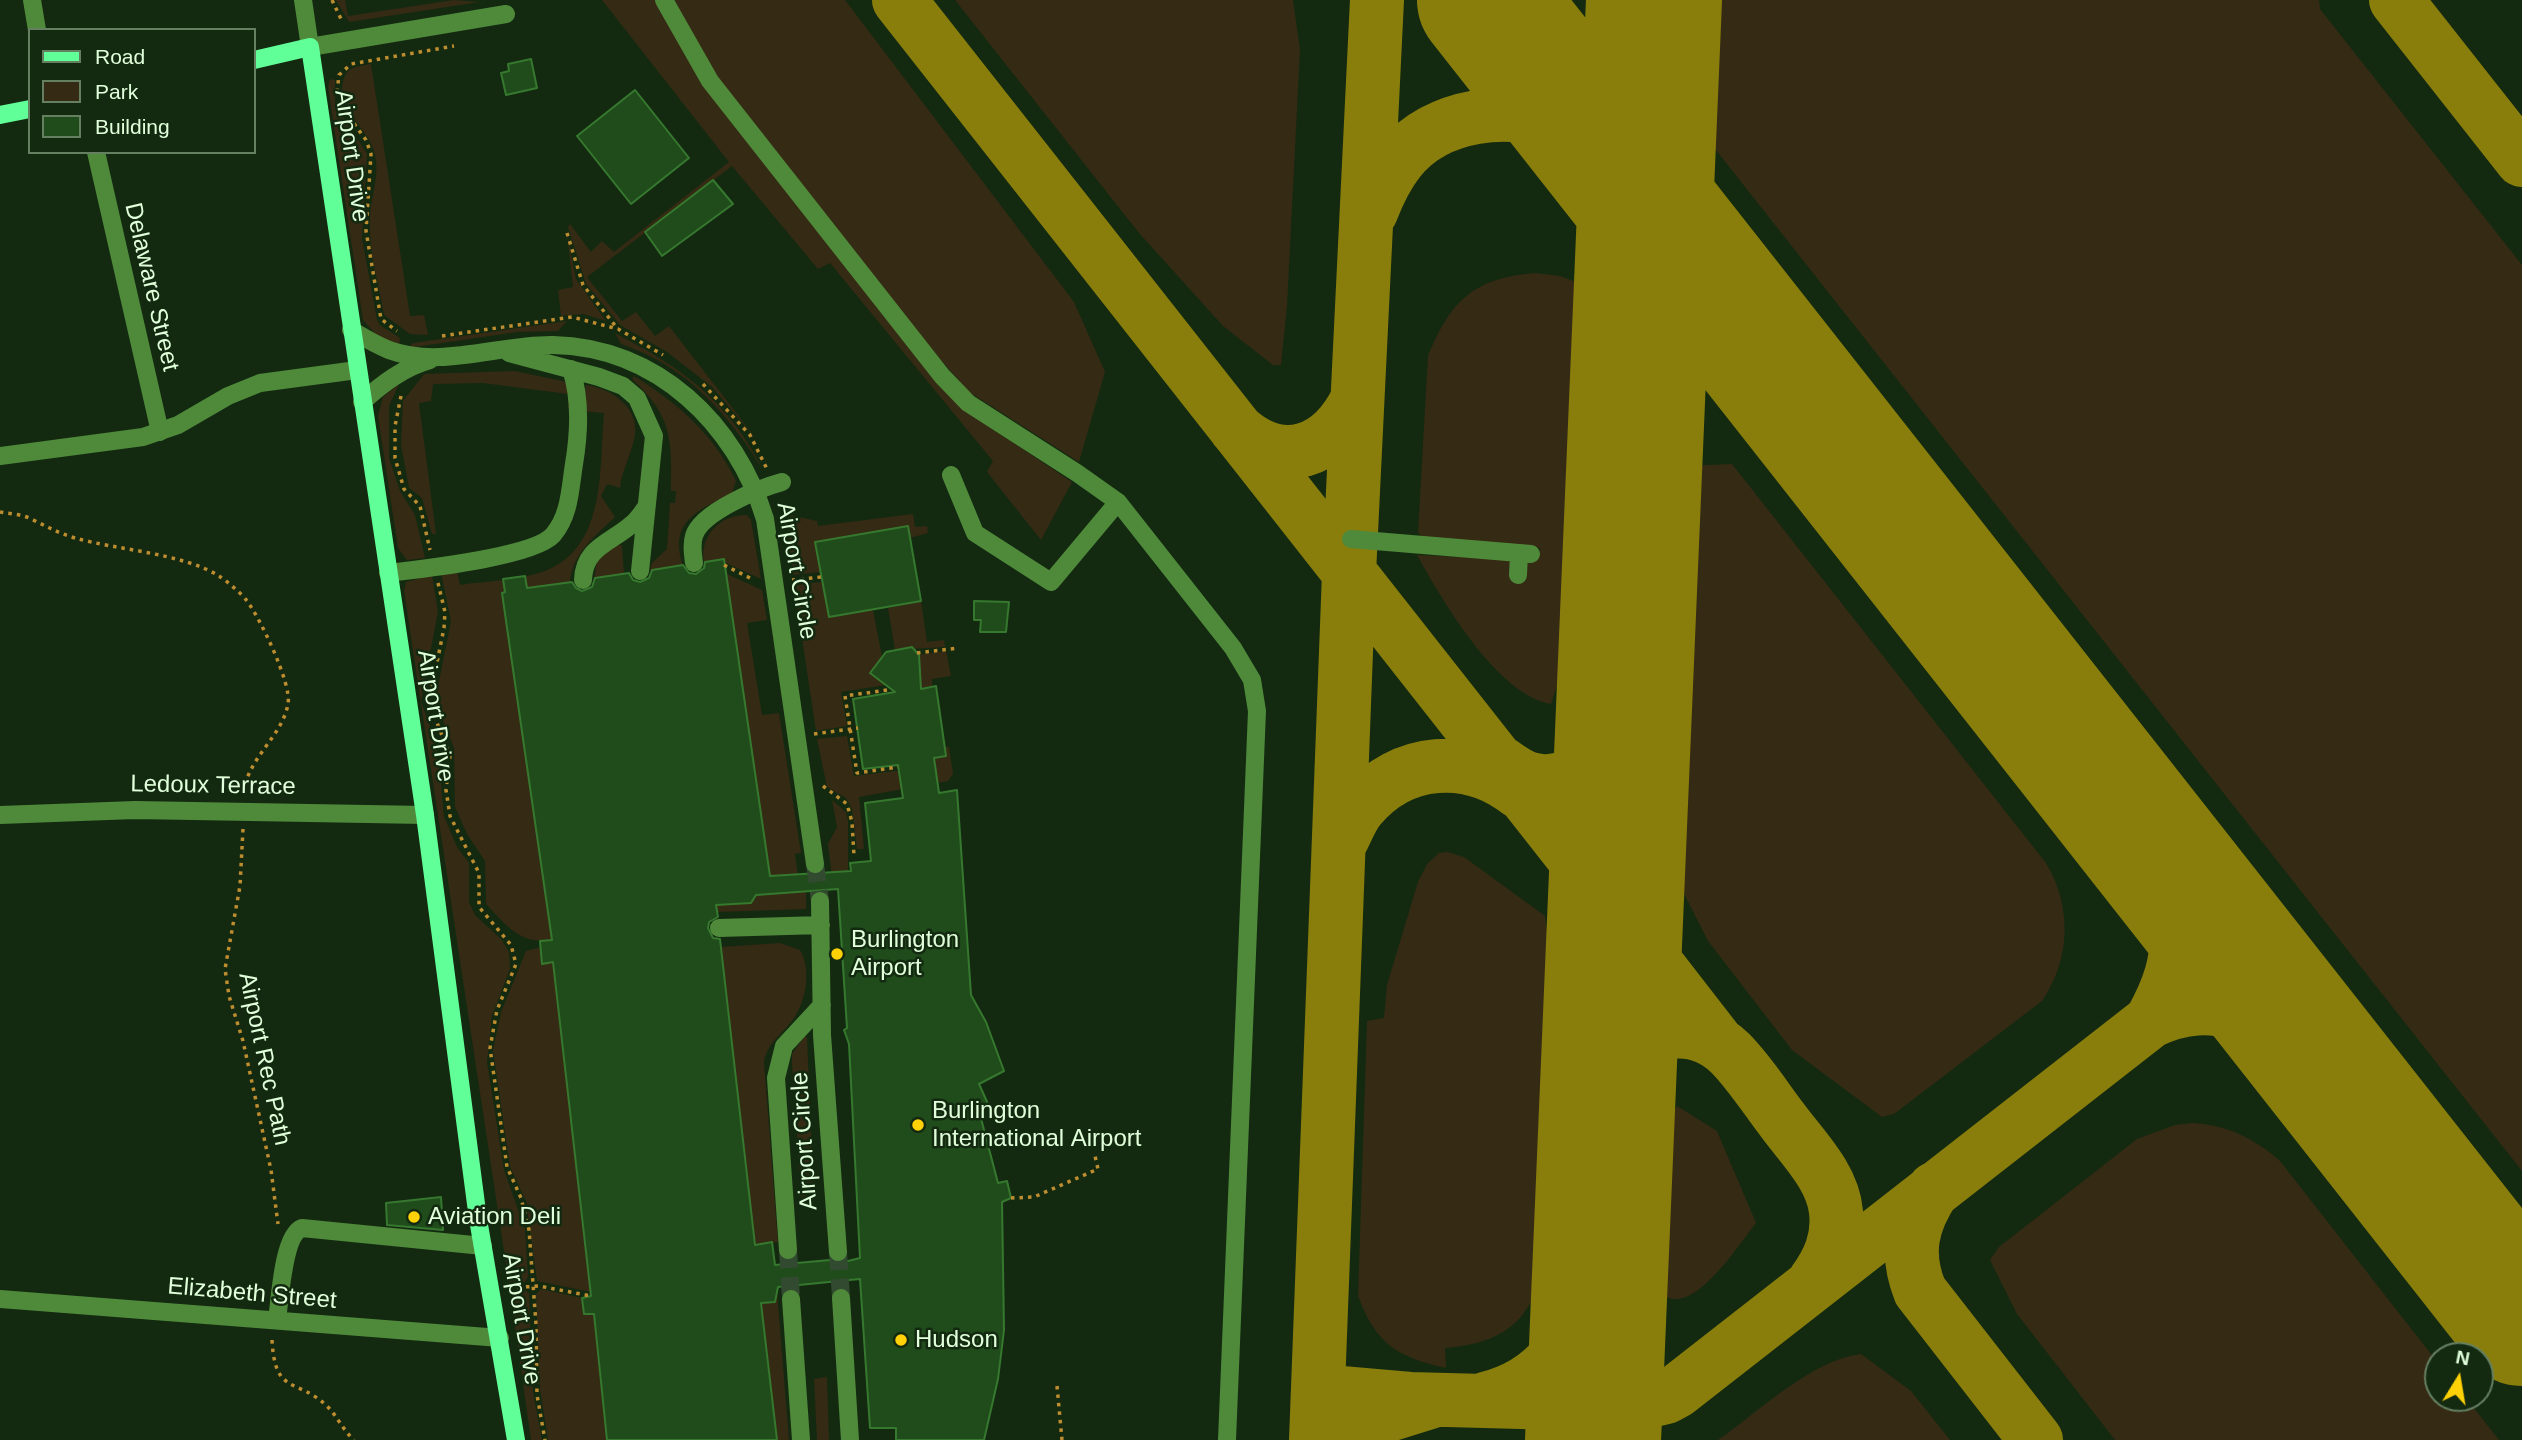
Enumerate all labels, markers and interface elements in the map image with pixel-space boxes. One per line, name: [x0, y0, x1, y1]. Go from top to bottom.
legend: [28, 28, 256, 154]
text: Road: [95, 45, 145, 68]
text: Park: [95, 80, 138, 103]
street label: Airport Drive: [327, 88, 375, 224]
text: Building: [95, 115, 170, 138]
street label: Delaware Street: [118, 200, 184, 374]
street label: Airport Circle: [770, 500, 822, 642]
street label: Airport Drive: [410, 648, 460, 784]
street label: Ledoux Terrace: [130, 770, 296, 802]
place label: Burlington Airport: [851, 926, 959, 982]
marker: Burlington Airport: [829, 946, 845, 962]
street label: Airport Rec Path: [232, 970, 296, 1148]
street label: Airport Circle: [786, 1071, 824, 1211]
place label: Burlington International Airport: [932, 1097, 1141, 1153]
marker: Burlington International Airport: [910, 1117, 926, 1133]
place label: Aviation Deli: [428, 1203, 561, 1231]
marker: Aviation Deli: [406, 1209, 422, 1225]
street label: Airport Drive: [495, 1251, 547, 1387]
street label: Elizabeth Street: [166, 1272, 338, 1316]
place label: Hudson: [915, 1326, 998, 1354]
marker: Hudson: [893, 1332, 909, 1348]
north arrow: [2424, 1342, 2494, 1412]
text: N: [2454, 1346, 2471, 1369]

